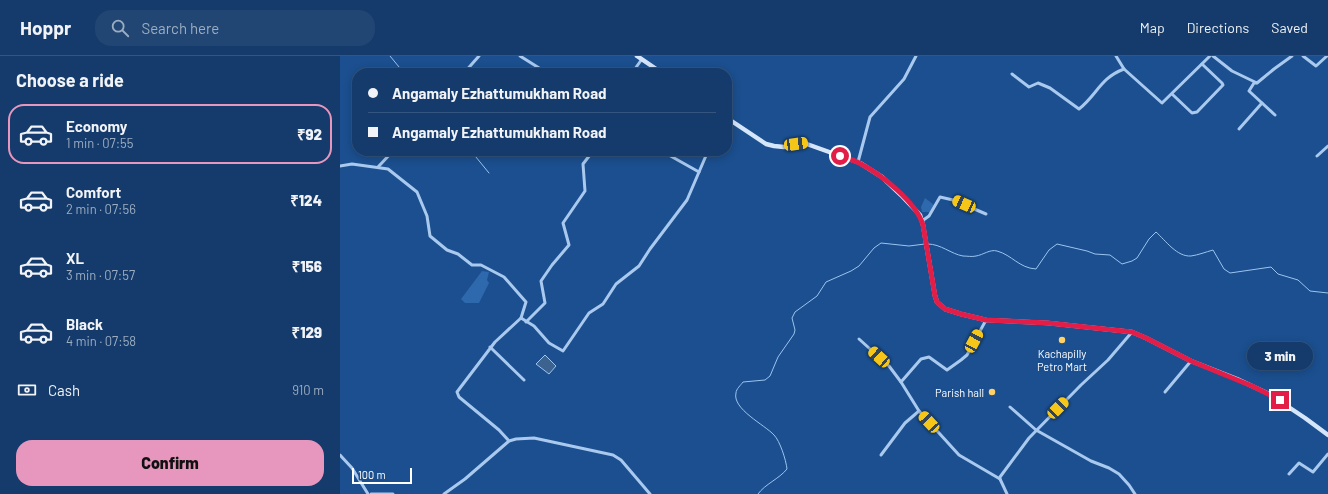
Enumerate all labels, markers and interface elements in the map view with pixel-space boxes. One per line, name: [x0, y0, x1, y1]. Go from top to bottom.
search box: [95, 10, 375, 46]
text: Hoppr: [20, 16, 71, 39]
icon: search: [109, 17, 131, 39]
text: Search here: [141, 19, 219, 37]
text: Map: [1140, 19, 1165, 36]
text: Directions: [1187, 19, 1249, 36]
text: Saved: [1271, 19, 1308, 36]
text: Choose a ride: [16, 69, 124, 91]
text: Angamaly Ezhattumukham Road: [392, 84, 607, 102]
icon: car: [18, 116, 54, 152]
text: Economy: [66, 117, 127, 135]
text: Angamaly Ezhattumukham Road: [392, 123, 607, 141]
text: ₹92: [297, 125, 322, 143]
text: 1 min · 07:55: [66, 135, 133, 151]
car: [783, 136, 809, 152]
route start: [831, 147, 849, 165]
icon: car: [18, 182, 54, 218]
text: Comfort: [66, 183, 121, 201]
text: ₹124: [290, 191, 322, 209]
car: [951, 194, 977, 214]
text: 2 min · 07:56: [66, 201, 136, 217]
icon: car: [18, 248, 54, 284]
text: XL: [66, 249, 84, 267]
text: ₹156: [292, 257, 322, 275]
text: 3 min · 07:57: [66, 267, 135, 283]
icon: car: [18, 314, 54, 350]
text: Black: [66, 315, 103, 333]
text: ₹129: [292, 323, 322, 341]
car: [963, 328, 985, 354]
text: 4 min · 07:58: [66, 333, 136, 349]
marker: Kachapilly Petro Mart: [1057, 335, 1067, 345]
callout: 3 min: [1247, 342, 1313, 370]
car: [866, 345, 892, 369]
place label: Kachapilly Petro Mart: [1037, 347, 1087, 373]
text: 3 min: [1264, 348, 1296, 364]
icon: cash: [16, 379, 38, 401]
text: Cash: [48, 381, 80, 399]
text: 910 m: [292, 382, 324, 398]
place label: Parish hall: [935, 386, 984, 399]
marker: Parish hall: [987, 387, 997, 397]
route end: [1271, 391, 1289, 409]
car: [1045, 395, 1071, 421]
car: [916, 409, 942, 435]
button: Confirm: [16, 440, 324, 486]
scale bar: [352, 466, 412, 485]
text: 100 m: [358, 468, 386, 481]

